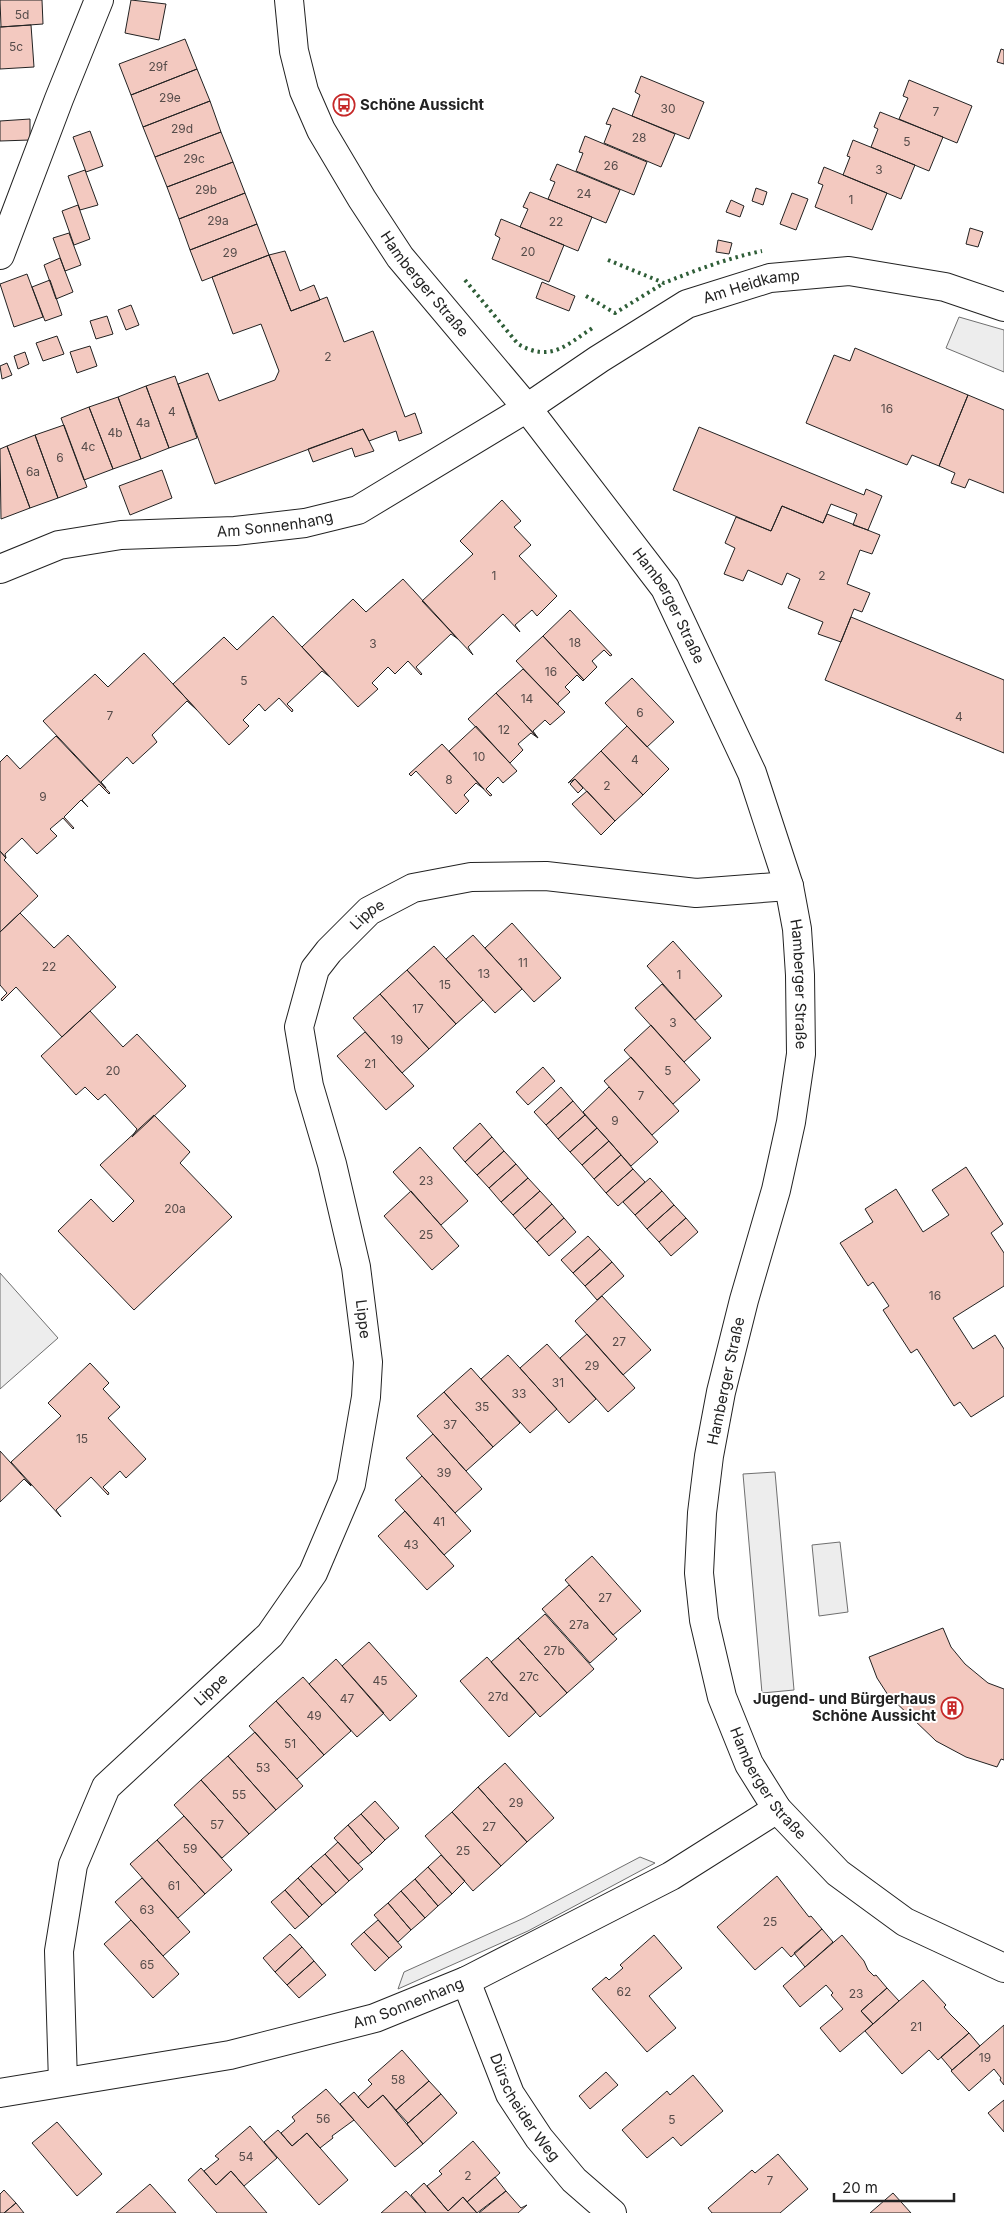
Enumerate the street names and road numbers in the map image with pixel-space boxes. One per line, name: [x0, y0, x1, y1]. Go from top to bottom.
street label: Hamberger Straße: [377, 227, 473, 341]
street label: Am Heidkamp: [701, 265, 801, 307]
street label: Am Sonnenhang: [217, 506, 335, 541]
street label: Hamberger Straße: [629, 544, 709, 667]
street label: Lippe: [346, 895, 388, 934]
street label: Hamberger Straße: [786, 917, 811, 1049]
street label: Lippe: [352, 1298, 375, 1340]
street label: Hamberger Straße: [703, 1315, 748, 1447]
street label: Lippe: [190, 1669, 231, 1710]
street label: Hamberger Straße: [726, 1724, 811, 1843]
street label: Am Sonnenhang: [351, 1973, 466, 2032]
street label: Dürscheider Weg: [486, 2051, 564, 2165]

